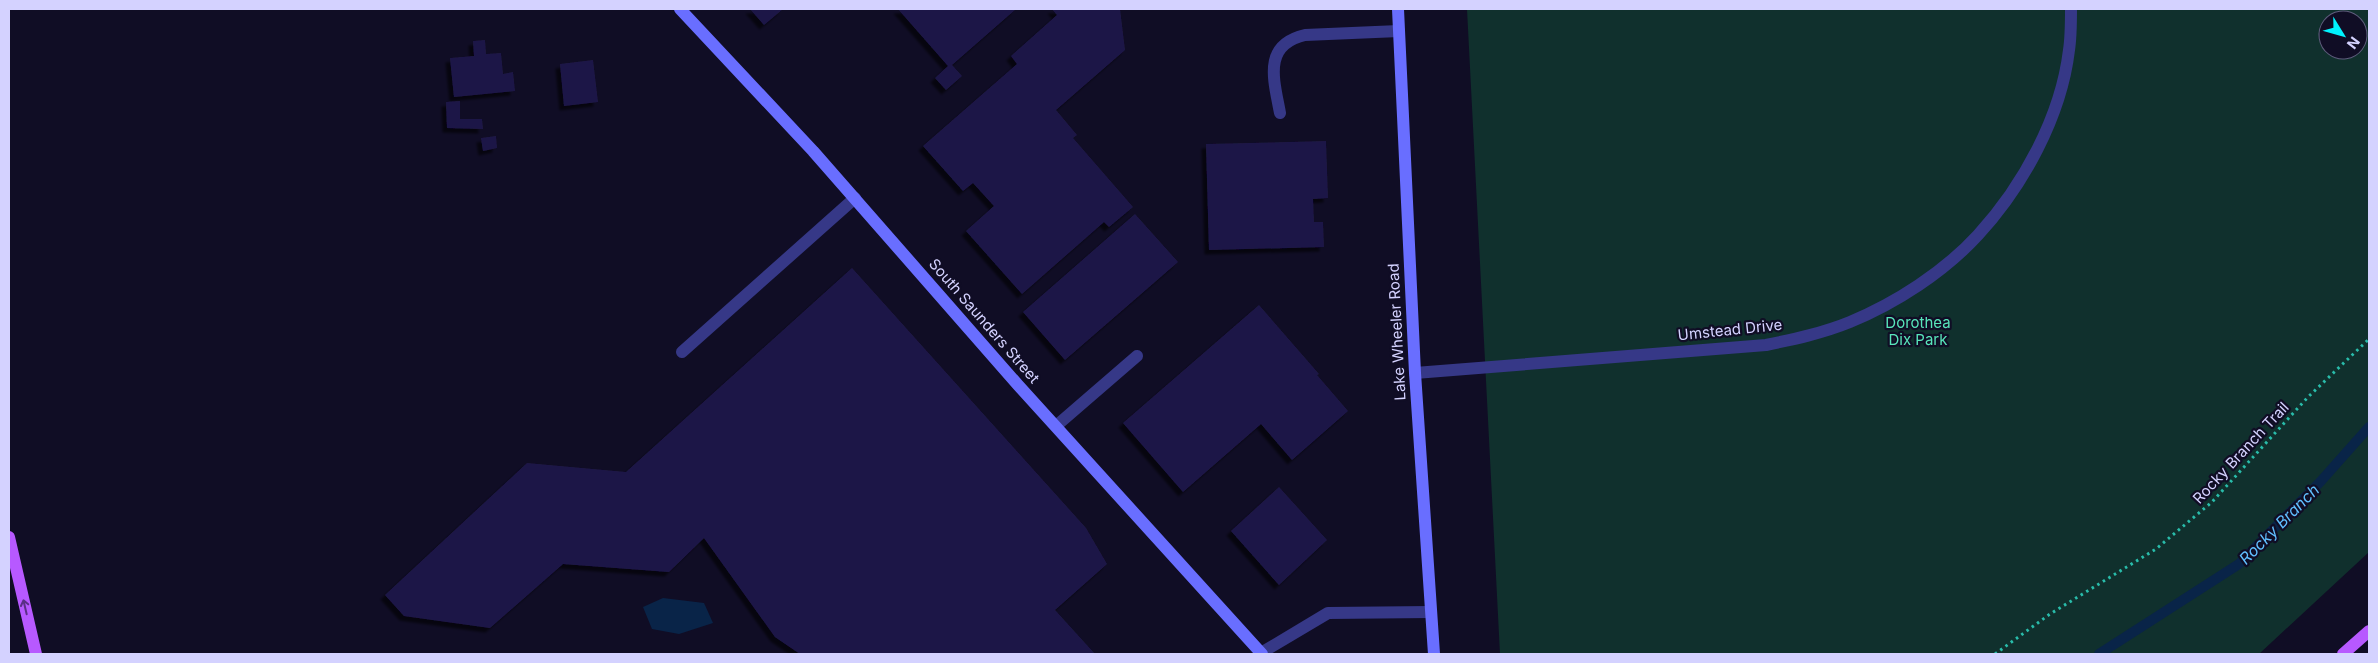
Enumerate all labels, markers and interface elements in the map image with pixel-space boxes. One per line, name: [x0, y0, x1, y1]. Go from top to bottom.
north arrow: [2318, 10, 2368, 60]
text: N: [2344, 34, 2364, 53]
street label: South Saunders Street: [925, 254, 1044, 387]
street label: Lake Wheeler Road: [1383, 263, 1410, 401]
park label: Dorothea Dix Park: [1885, 313, 1951, 349]
street label: Umstead Drive: [1677, 315, 1783, 344]
street label: Rocky Branch Trail: [2189, 398, 2293, 508]
water label: Rocky Branch: [2235, 480, 2323, 568]
one-way arrow: [20, 599, 29, 615]

